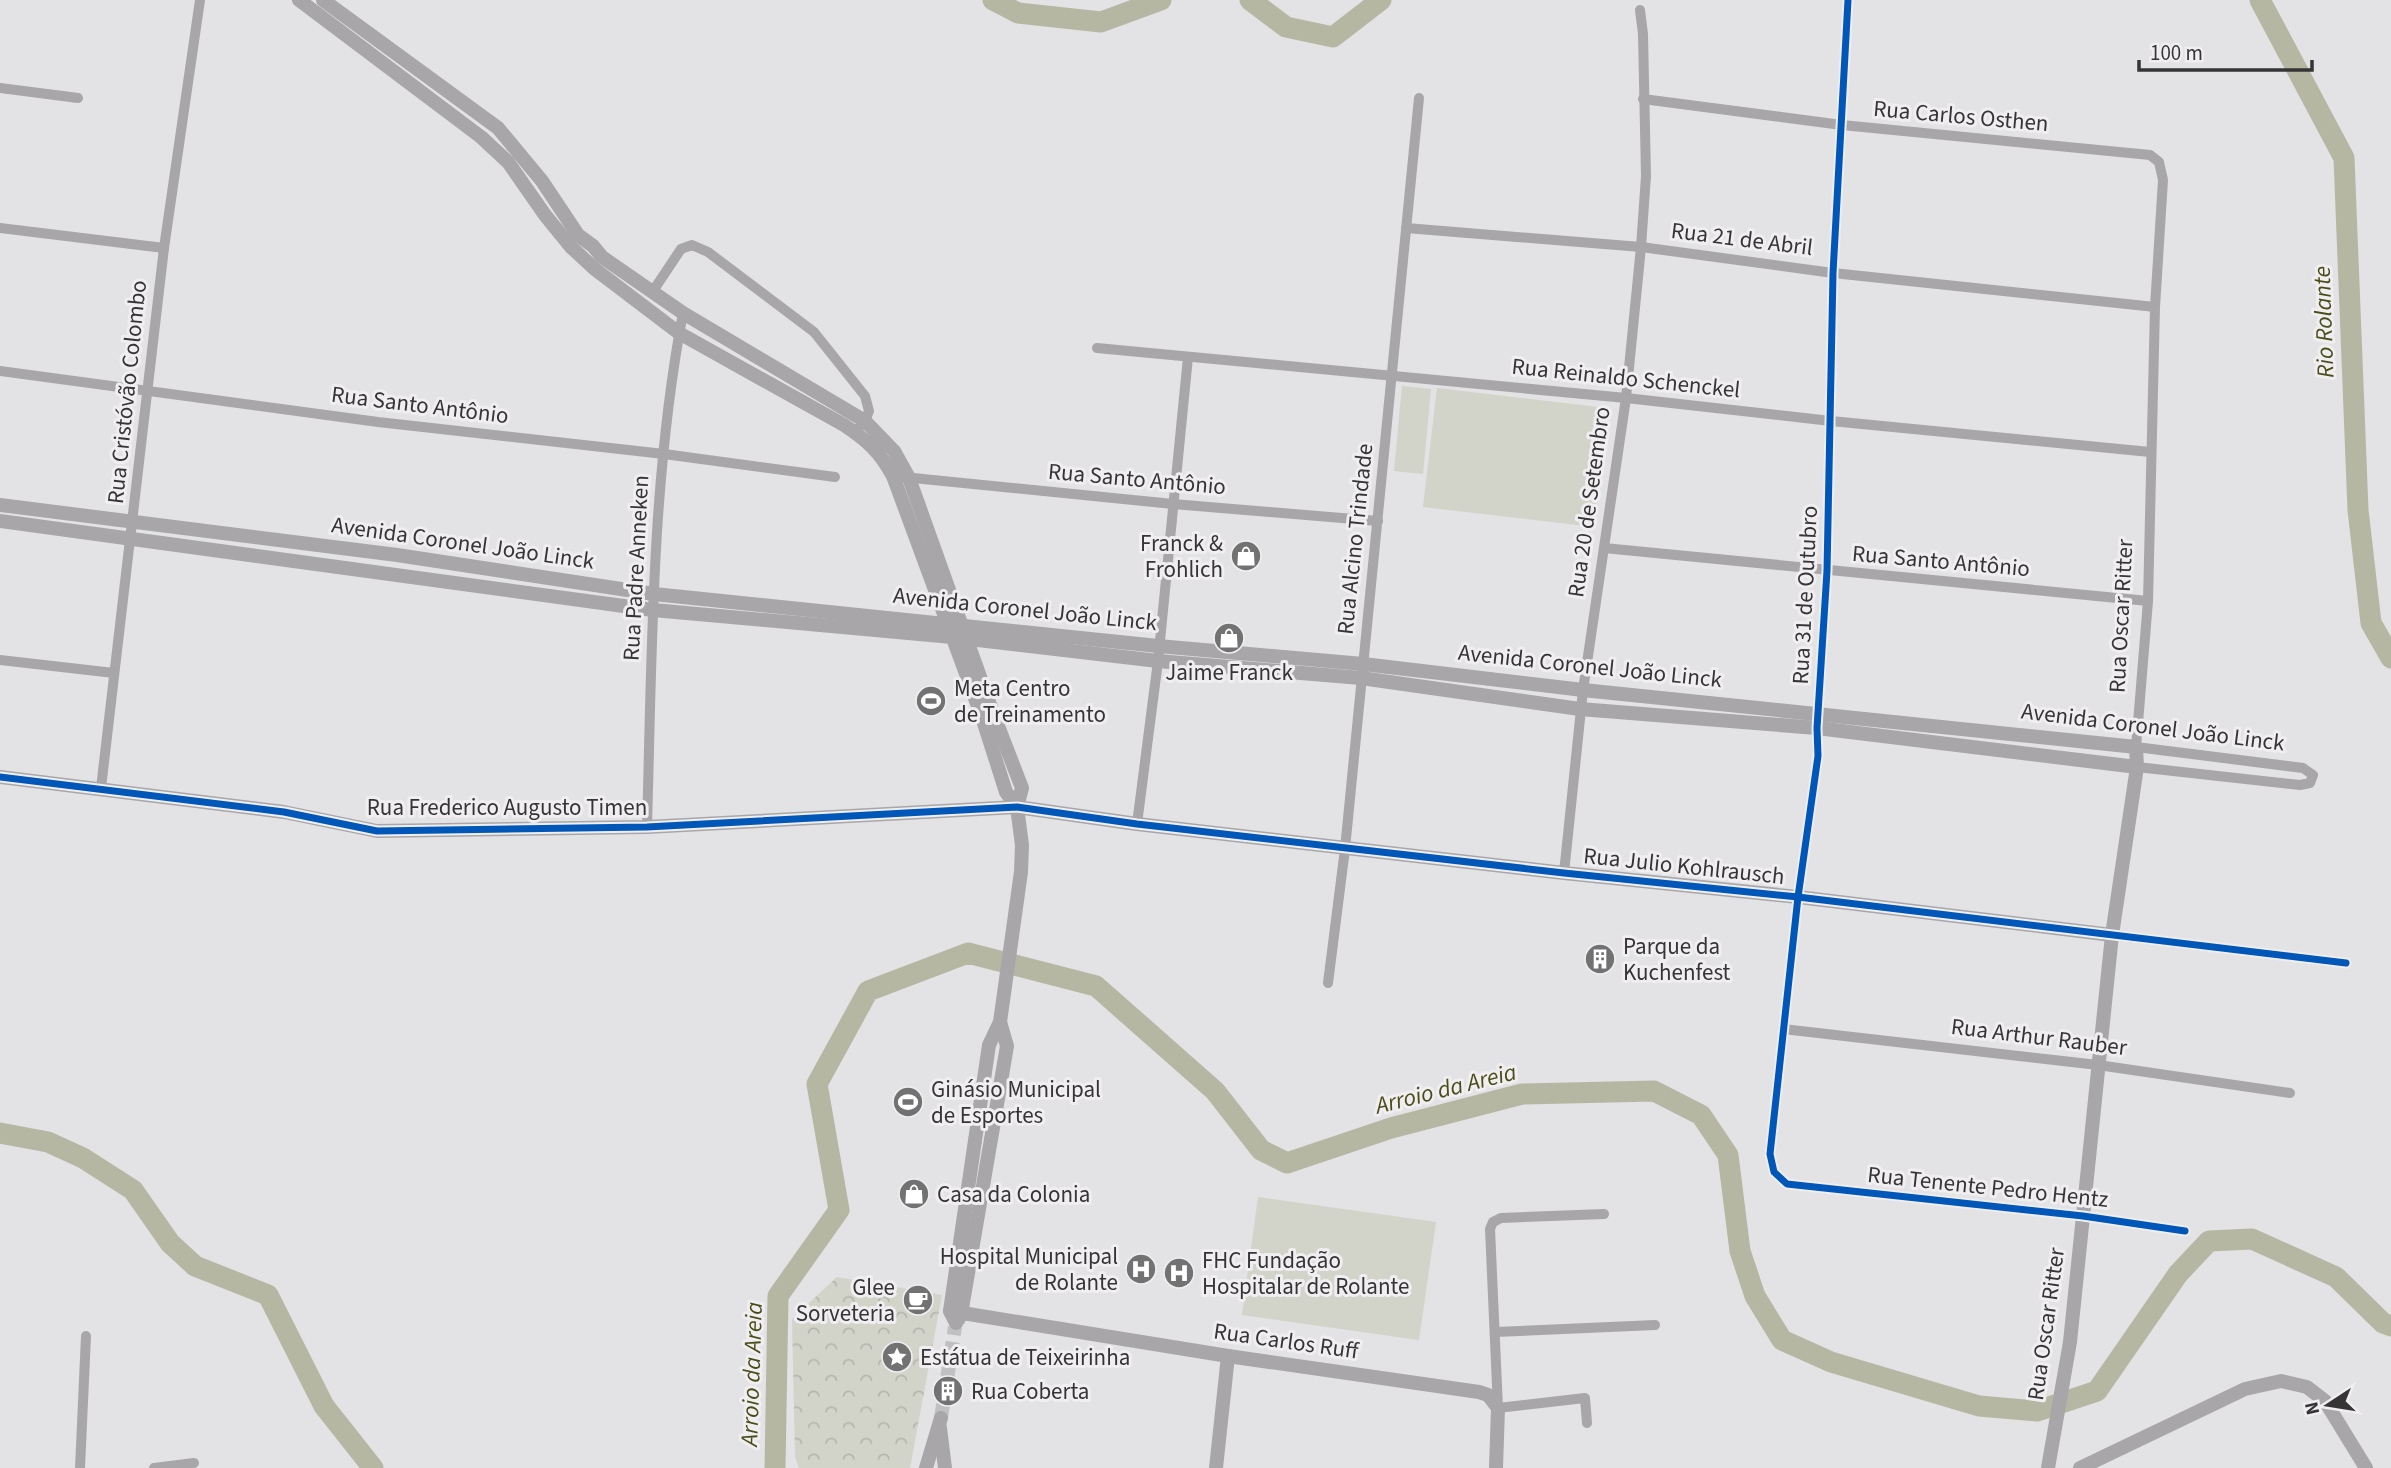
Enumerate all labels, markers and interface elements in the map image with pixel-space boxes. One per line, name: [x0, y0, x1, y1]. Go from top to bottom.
scale bar: [2139, 28, 2312, 72]
text: 100 m: [2150, 38, 2203, 68]
street label: Rua Carlos Osthen: [1872, 92, 2050, 140]
street label: Rua 21 de Abril: [1669, 214, 1815, 264]
water label: Rio Rolante: [2305, 265, 2343, 379]
street label: Rua Cristóvão Colombo: [99, 279, 155, 505]
street label: Rua Reinaldo Schenckel: [1510, 350, 1742, 406]
street label: Rua Santo Antônio: [329, 378, 511, 432]
street label: Rua 20 de Setembro: [1559, 404, 1619, 600]
street label: Rua Alcino Trindade: [1329, 442, 1381, 636]
street label: Rua Santo Antônio: [1047, 455, 1227, 503]
street label: Rua Padre Anneken: [615, 474, 657, 662]
street label: Rua 31 de Outubro: [1784, 505, 1826, 685]
street label: Avenida Coronel João Linck: [330, 508, 597, 578]
place label: Franck & Frohlich: [1140, 527, 1223, 586]
street label: Rua Santo Antônio: [1851, 537, 2031, 585]
street label: Rua Oscar Ritter: [2100, 537, 2142, 694]
shop icon: Franck & Frohlich: [1229, 539, 1263, 573]
street label: Avenida Coronel João Linck: [892, 579, 1159, 639]
shop icon: Jaime Franck: [1212, 621, 1246, 655]
street label: Avenida Coronel João Linck: [1457, 636, 1724, 696]
place label: Jaime Franck: [1165, 656, 1293, 689]
place label: Meta Centro de Treinamento: [954, 672, 1106, 731]
sports icon: Meta Centro de Treinamento: [914, 684, 948, 718]
street label: Avenida Coronel João Linck: [2019, 694, 2287, 760]
street label: Rua Frederico Augusto Timen: [367, 791, 647, 824]
street label: Rua Julio Kohlrausch: [1582, 839, 1786, 893]
place label: Parque da Kuchenfest: [1623, 930, 1731, 989]
building icon: Parque da Kuchenfest: [1583, 942, 1617, 976]
street label: Rua Arthur Rauber: [1949, 1010, 2130, 1064]
water label: Arroio da Areia: [1370, 1055, 1520, 1124]
place label: Ginásio Municipal de Esportes: [931, 1073, 1101, 1132]
sports icon: Ginásio Municipal de Esportes: [891, 1085, 925, 1119]
street label: Rua Tenente Pedro Hentz: [1866, 1158, 2110, 1216]
shop icon: Casa da Colonia: [897, 1177, 931, 1211]
place label: Casa da Colonia: [937, 1178, 1090, 1211]
place label: Hospital Municipal de Rolante: [940, 1240, 1118, 1299]
place label: FHC Fundação Hospitalar de Rolante: [1202, 1244, 1409, 1303]
street label: Rua Oscar Ritter: [2019, 1244, 2073, 1403]
hospital icon: Hospital Municipal de Rolante: [1124, 1252, 1158, 1286]
hospital icon: FHC Fundação Hospitalar de Rolante: [1162, 1256, 1196, 1290]
place label: Glee Sorveteria: [796, 1271, 895, 1330]
cafe icon: Glee Sorveteria: [901, 1283, 935, 1317]
water label: Arroio da Areia: [732, 1301, 772, 1449]
street label: Rua Carlos Ruff: [1211, 1315, 1361, 1368]
place icon: Estátua de Teixeirinha: [880, 1340, 914, 1374]
place label: Estátua de Teixeirinha: [920, 1341, 1130, 1374]
north arrow: [2293, 1370, 2363, 1440]
building icon: Rua Coberta: [931, 1374, 965, 1408]
place label: Rua Coberta: [971, 1375, 1089, 1408]
text: N: [2298, 1399, 2327, 1417]

